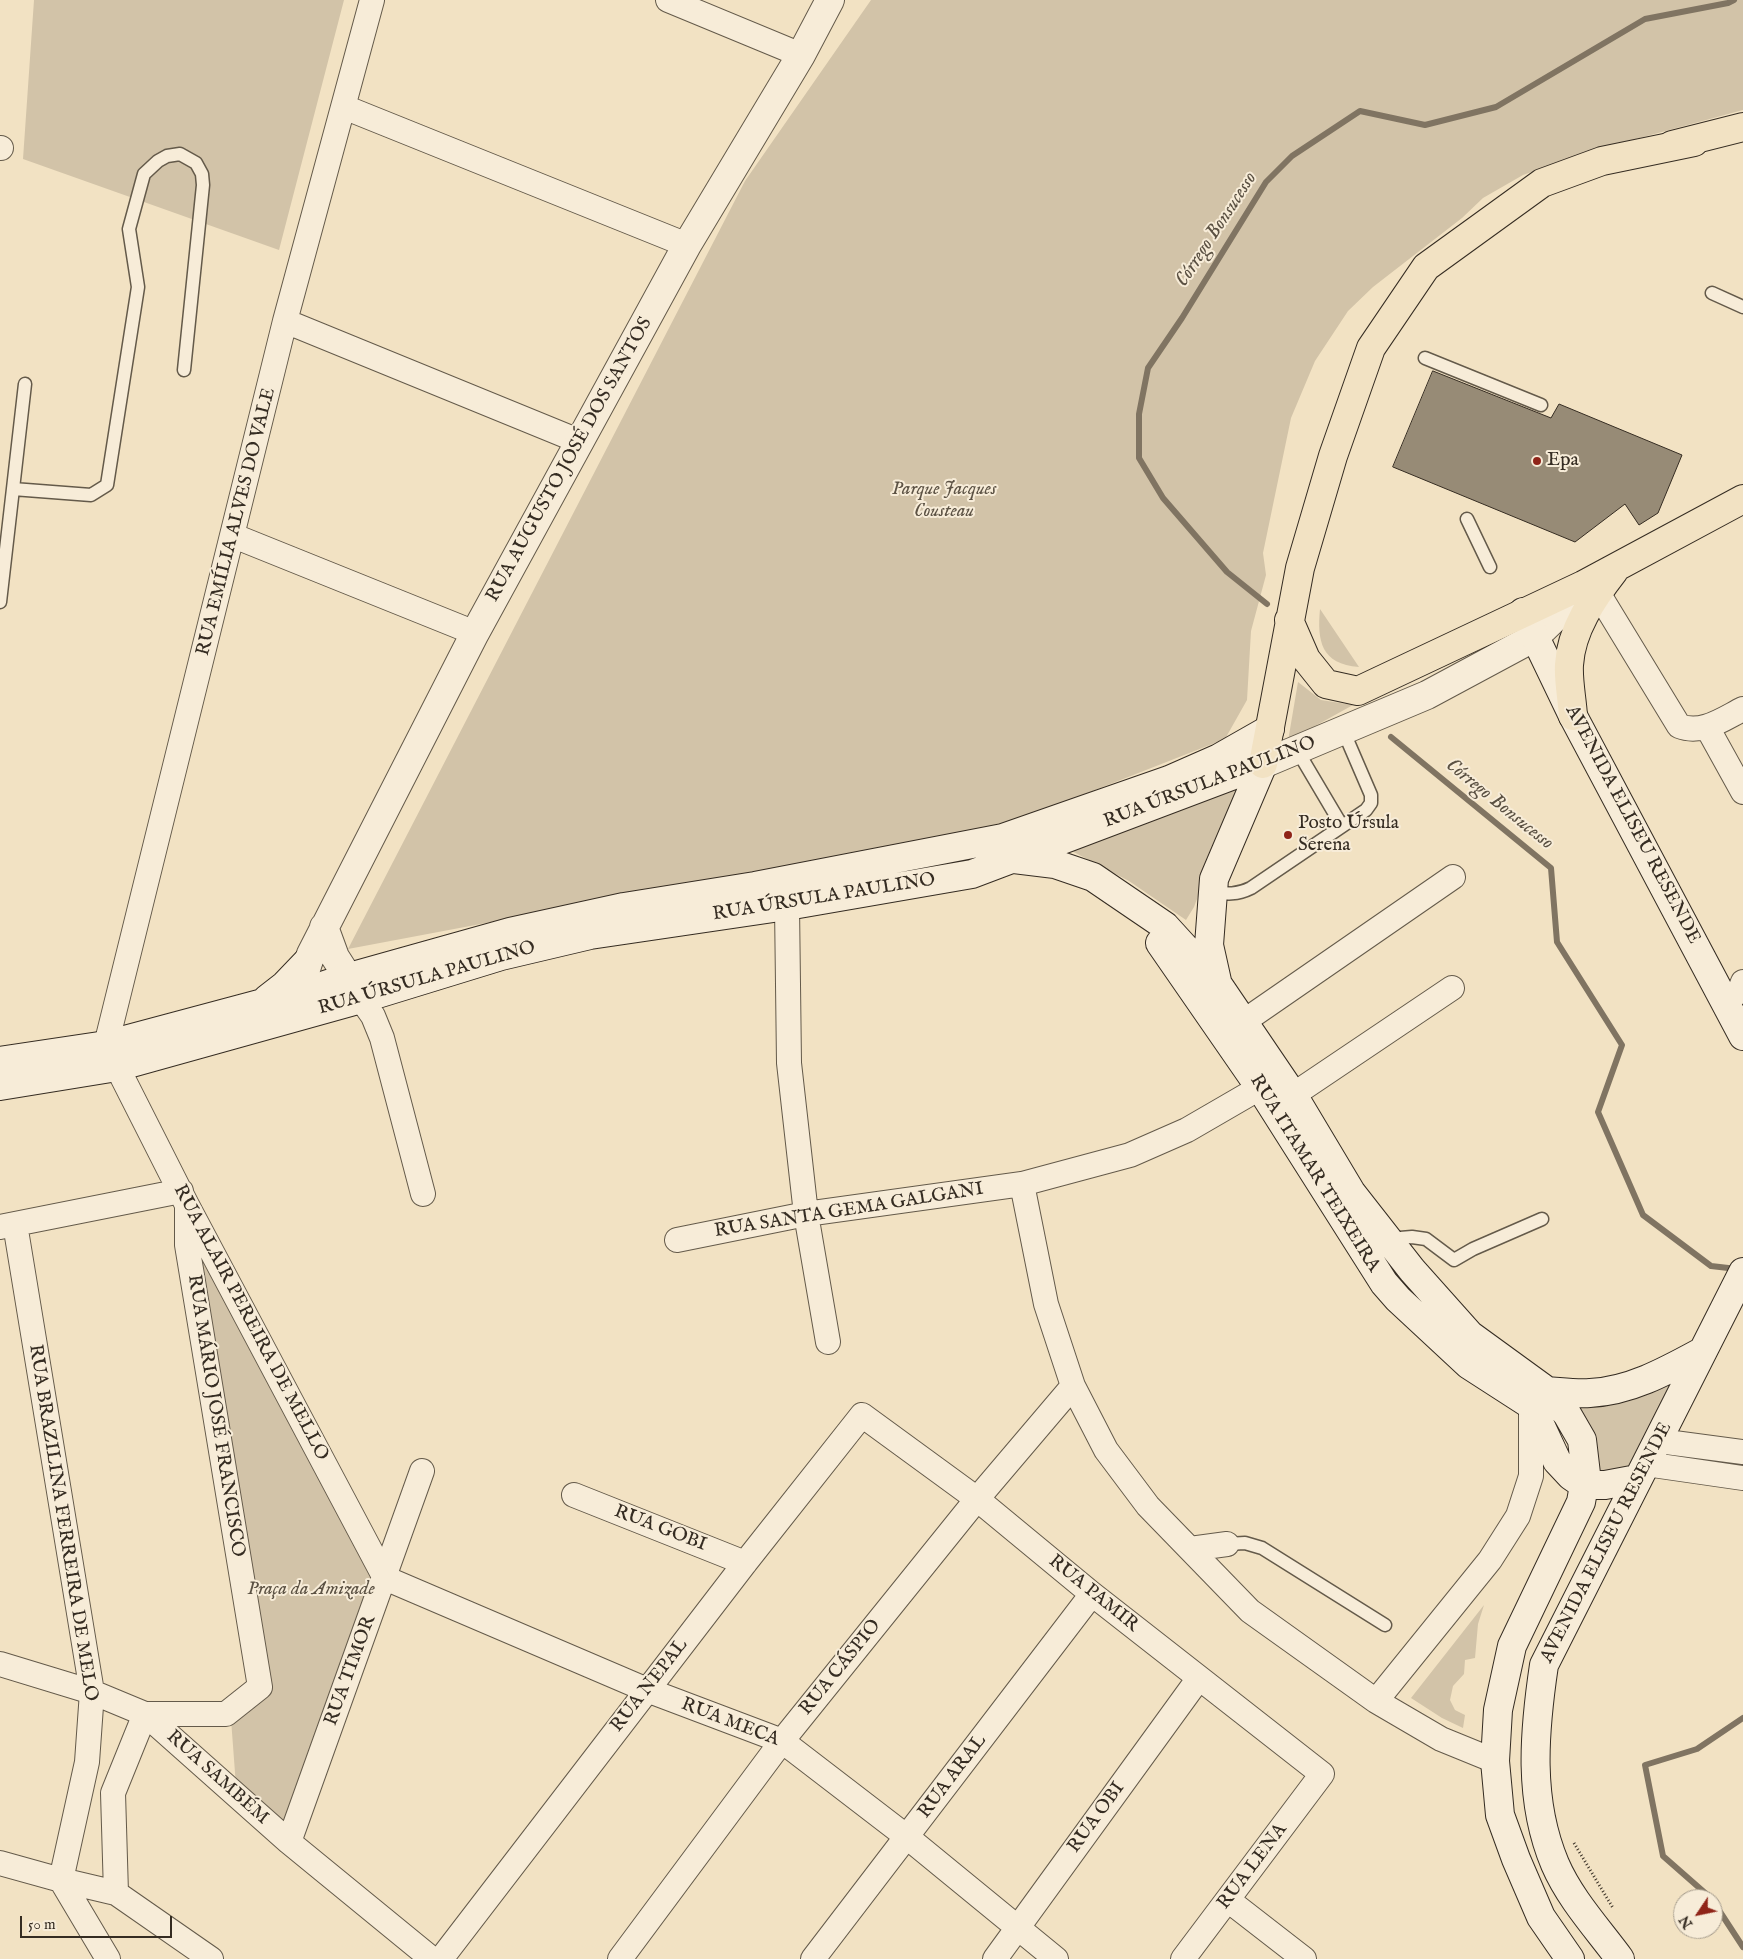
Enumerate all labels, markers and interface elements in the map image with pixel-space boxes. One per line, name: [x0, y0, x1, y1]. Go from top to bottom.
water label: Córrego Bonsucesso: [1171, 168, 1263, 292]
street label: RUA AUGUSTO JOSÉ DOS SANTOS: [482, 314, 658, 606]
street label: RUA EMÍLIA ALVES DO VALE: [193, 386, 281, 658]
place label: Epa: [1547, 450, 1579, 472]
marker: Epa: [1531, 455, 1543, 467]
park label: Parque Jacques Cousteau: [892, 479, 996, 523]
street label: AVENIDA ELISEU RESENDE: [1559, 702, 1705, 948]
street label: RUA ÚRSULA PAULINO: [1101, 732, 1319, 834]
water label: Córrego Bonsucesso: [1440, 754, 1558, 856]
place label: Posto Úrsula Serena: [1298, 813, 1399, 857]
marker: Posto Úrsula Serena: [1282, 829, 1294, 841]
street label: RUA ÚRSULA PAULINO: [711, 869, 937, 927]
street label: RUA ÚRSULA PAULINO: [316, 937, 538, 1021]
street label: RUA ITAMAR TEIXEIRA: [1244, 1071, 1384, 1277]
street label: RUA SANTA GEMA GALGANI: [713, 1178, 985, 1244]
street label: RUA ALAIR PEREIRA DE MELLO: [167, 1181, 333, 1465]
street label: RUA MÁRIO JOSÉ FRANCISCO: [181, 1273, 249, 1559]
street label: RUA BRAZILINA FERREIRA DE MELO: [22, 1343, 102, 1703]
street label: AVENIDA ELISEU RESENDE: [1536, 1419, 1678, 1667]
street label: RUA GOBI: [611, 1501, 709, 1557]
street label: RUA PAMIR: [1043, 1551, 1143, 1637]
park label: Praça da Amizade: [247, 1579, 375, 1601]
street label: RUA TIMOR: [321, 1613, 381, 1729]
street label: RUA CÁSPIO: [795, 1615, 887, 1721]
street label: RUA NEPAL: [606, 1635, 694, 1737]
street label: RUA MECA: [678, 1694, 782, 1752]
street label: RUA SAMBÉM: [161, 1726, 273, 1830]
street label: RUA ARAL: [914, 1730, 992, 1824]
street label: RUA OBI: [1064, 1778, 1130, 1858]
street label: RUA LENA: [1213, 1820, 1293, 1914]
north arrow: [1673, 1889, 1723, 1939]
scale bar: [22, 1906, 175, 1938]
text: N: [1676, 1912, 1697, 1932]
text: 50 m: [28, 1915, 56, 1934]

